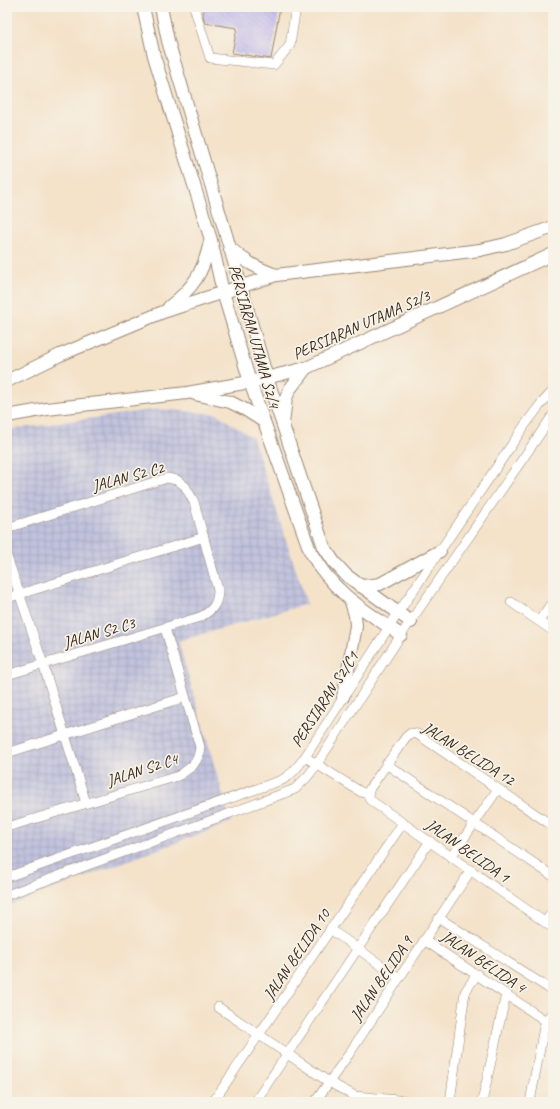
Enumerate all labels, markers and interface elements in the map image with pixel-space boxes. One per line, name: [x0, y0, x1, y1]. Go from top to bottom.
street label: PERSIARAN UTAMA S2/4: [224, 262, 285, 412]
street label: PERSIARAN UTAMA S2/3: [290, 285, 435, 364]
street label: JALAN S2 C2: [89, 457, 168, 496]
street label: JALAN S2 C3: [60, 613, 139, 653]
street label: PERSIARAN S2/C1: [287, 647, 364, 751]
street label: JALAN BELIDA 12: [418, 717, 520, 791]
street label: JALAN S2 C4: [103, 749, 182, 791]
street label: JALAN BELIDA 1: [421, 814, 514, 888]
street label: JALAN BELIDA 10: [259, 904, 336, 1005]
street label: JALAN BELIDA 4: [436, 926, 531, 999]
street label: JALAN BELIDA 9: [346, 931, 419, 1026]

